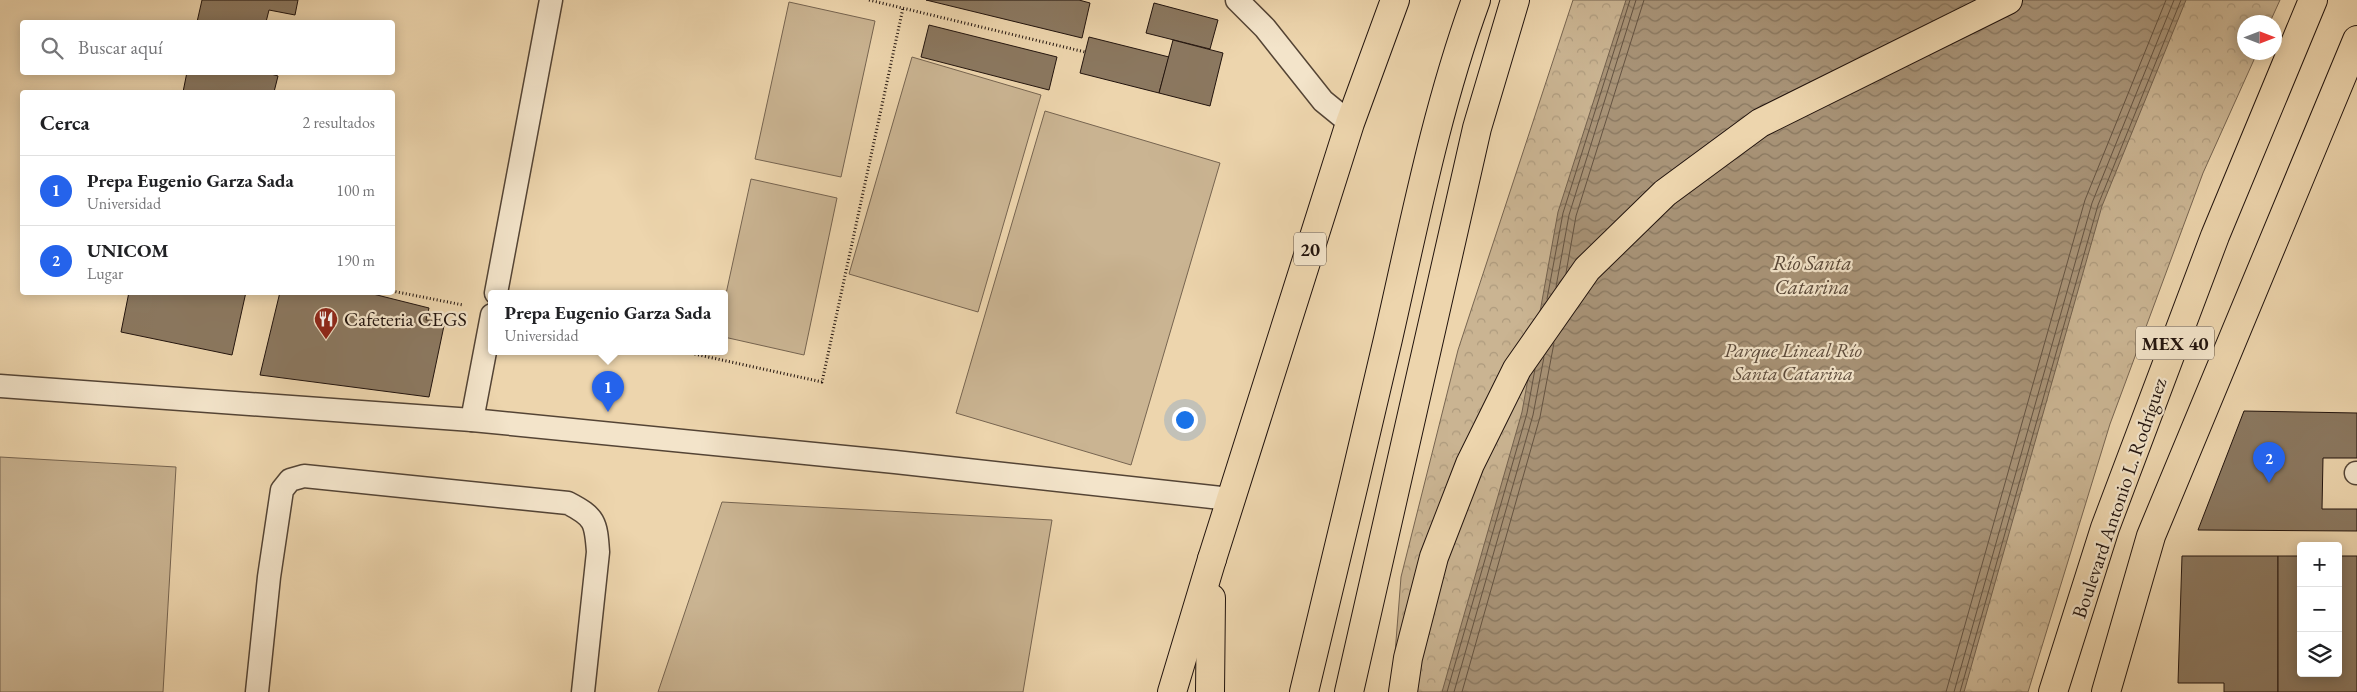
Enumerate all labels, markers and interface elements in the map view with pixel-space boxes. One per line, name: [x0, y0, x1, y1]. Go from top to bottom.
north arrow: [2237, 15, 2282, 60]
search box: [20, 20, 395, 75]
icon: search: [38, 34, 66, 62]
text: Buscar aquí: [78, 35, 163, 60]
text: Cerca: [40, 109, 90, 136]
text: 2 resultados: [303, 112, 375, 133]
text: Prepa Eugenio Garza Sada: [87, 168, 294, 193]
text: 1: [52, 180, 60, 201]
text: 100 m: [336, 180, 375, 201]
text: Universidad: [87, 193, 161, 214]
road number: 20: [1294, 232, 1326, 266]
text: UNICOM: [87, 238, 169, 263]
water label: Río Santa Catarina: [1772, 249, 1852, 300]
text: 2: [52, 250, 60, 271]
text: 190 m: [336, 250, 375, 271]
text: Lugar: [87, 263, 123, 284]
popup: [488, 290, 728, 355]
text: Prepa Eugenio Garza Sada: [505, 300, 711, 325]
restaurant icon: Cafeteria CEGS: [313, 306, 339, 340]
place label: Cafeteria CEGS: [344, 306, 467, 332]
text: Universidad: [505, 325, 579, 346]
road number: MEX 40: [2136, 326, 2214, 359]
park label: Parque Lineal Río Santa Catarina: [1724, 337, 1862, 386]
pin: 1: [592, 371, 624, 412]
street label: Boulevard Antonio L. Rodríguez: [2066, 374, 2173, 622]
your location: [1172, 407, 1198, 433]
pin: 2: [2253, 442, 2285, 483]
map controls: [2297, 542, 2342, 677]
button: +: [2297, 542, 2342, 587]
button: −: [2297, 587, 2342, 632]
button: layers: [2297, 632, 2342, 677]

